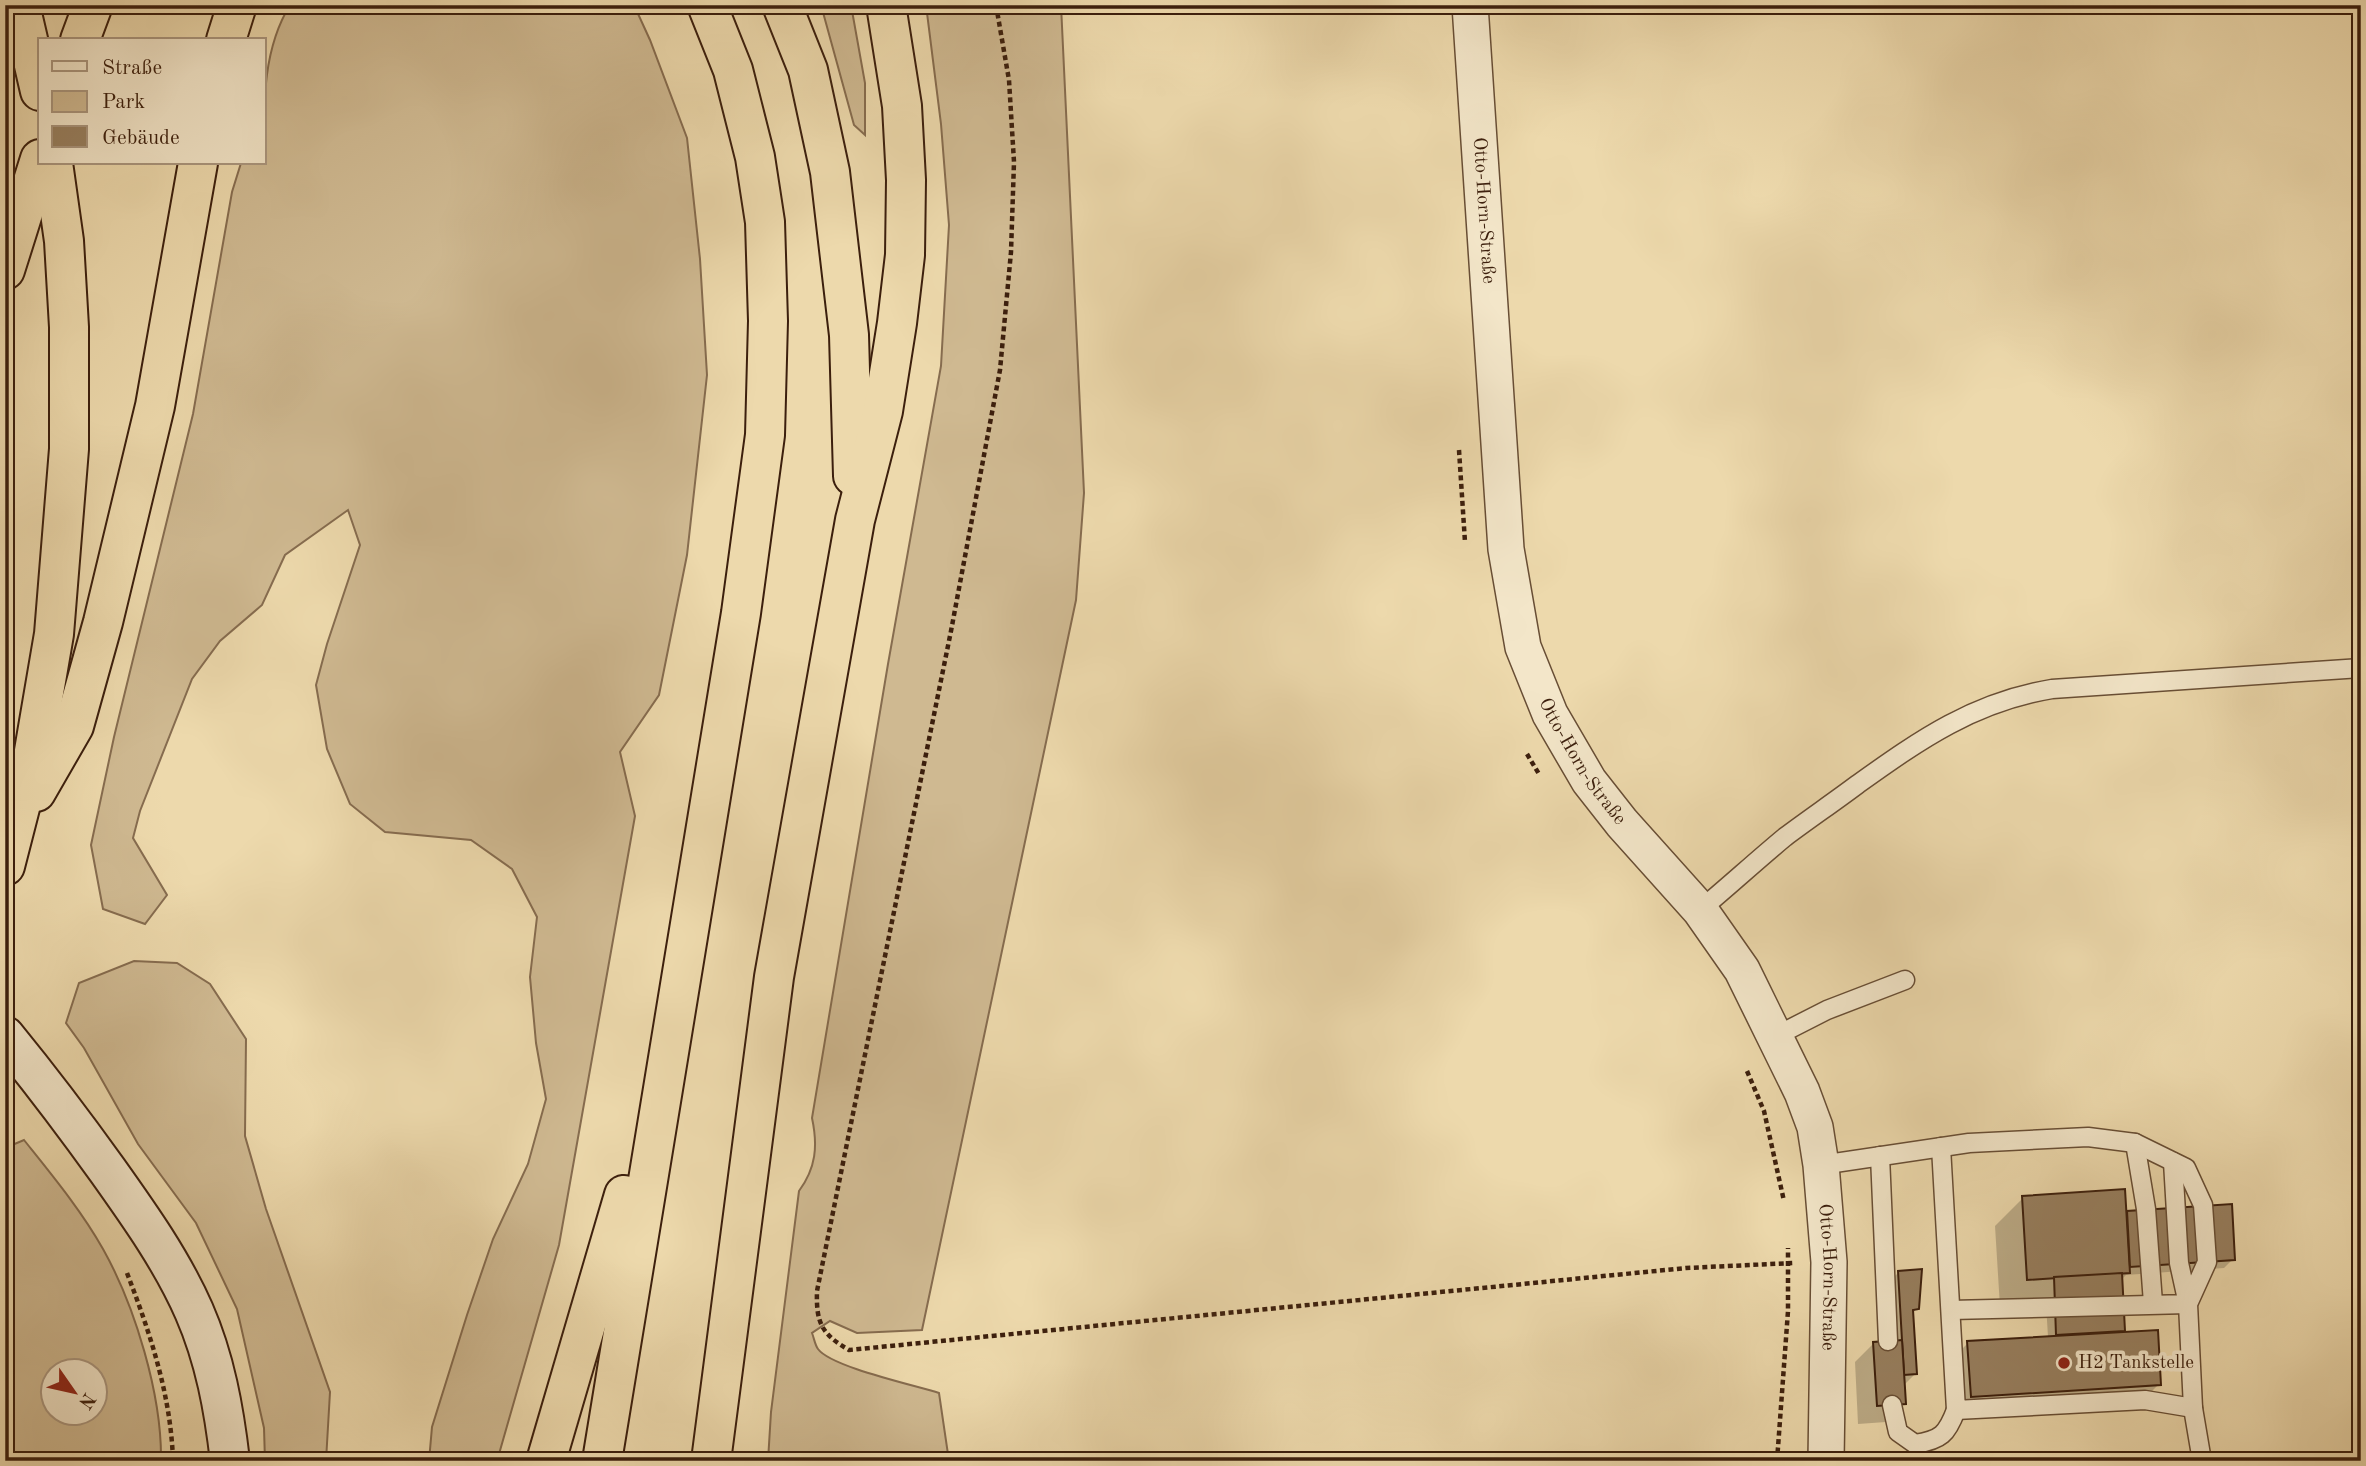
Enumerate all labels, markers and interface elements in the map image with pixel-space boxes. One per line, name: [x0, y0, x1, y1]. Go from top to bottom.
legend: [38, 38, 266, 164]
text: Straße: [102, 58, 162, 79]
text: Park: [102, 92, 145, 113]
text: Gebäude: [102, 128, 180, 149]
street label: Otto-Horn-Straße: [1469, 137, 1498, 285]
street label: Otto-Horn-Straße: [1535, 695, 1629, 829]
street label: Otto-Horn-Straße: [1815, 1203, 1839, 1351]
place label: H2 Tankstelle: [2078, 1354, 2194, 1373]
marker: H2 Tankstelle: [2056, 1355, 2072, 1371]
north arrow: [38, 1358, 108, 1428]
text: N: [74, 1389, 98, 1412]

